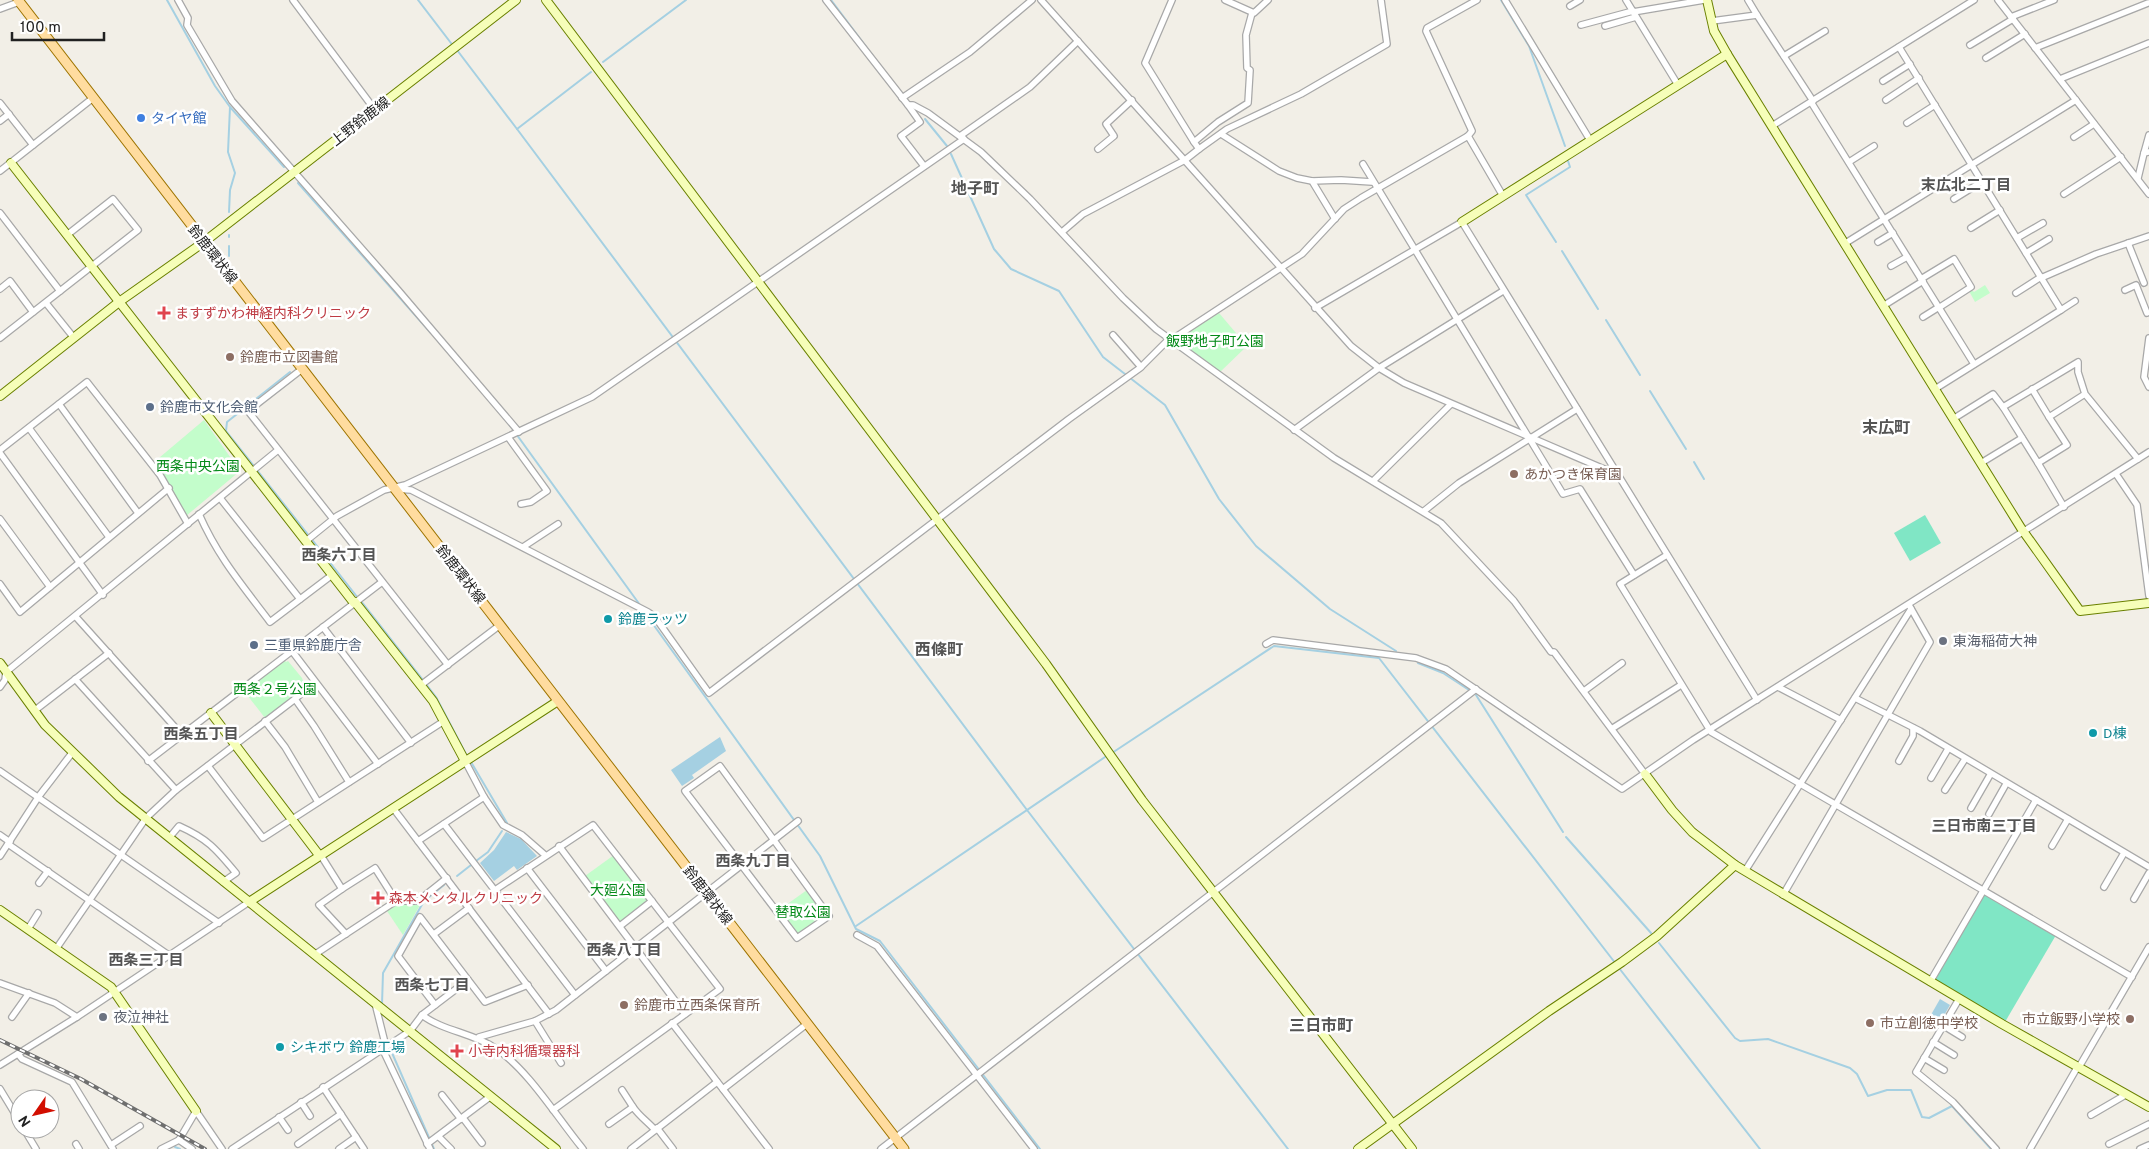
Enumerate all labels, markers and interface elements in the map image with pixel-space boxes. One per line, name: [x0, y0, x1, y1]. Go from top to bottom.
scale bar: [12, 10, 105, 42]
text: 100 m: [20, 19, 61, 38]
street label: 上野鈴鹿線: [328, 94, 394, 150]
place label: タイヤ館: [151, 111, 207, 128]
marker: タイヤ館: [135, 112, 147, 124]
district label: 末広北二丁目: [1921, 177, 2011, 196]
district label: 地子町: [951, 180, 999, 200]
street label: 鈴鹿環状線: [184, 221, 241, 288]
marker: ますずかわ神経内科クリニック: [157, 306, 171, 320]
place label: ますずかわ神経内科クリニック: [175, 306, 371, 323]
park label: 飯野地子町公園: [1166, 334, 1264, 351]
place label: 鈴鹿市立図書館: [240, 350, 338, 367]
marker: 鈴鹿市立図書館: [224, 351, 236, 363]
place label: 鈴鹿市文化会館: [160, 400, 258, 417]
marker: 鈴鹿市文化会館: [144, 401, 156, 413]
district label: 末広町: [1862, 419, 1910, 439]
park label: 西条中央公園: [156, 459, 240, 476]
place label: あかつき保育園: [1524, 467, 1622, 484]
marker: あかつき保育園: [1508, 468, 1520, 480]
street label: 鈴鹿環状線: [432, 541, 489, 608]
district label: 西条六丁目: [301, 547, 377, 566]
place label: 鈴鹿ラッツ: [618, 612, 688, 629]
marker: 鈴鹿ラッツ: [602, 613, 614, 625]
place label: 東海稲荷大神: [1953, 634, 2037, 651]
marker: 東海稲荷大神: [1937, 635, 1949, 647]
place label: 三重県鈴鹿庁舎: [264, 638, 362, 655]
marker: 三重県鈴鹿庁舎: [248, 639, 260, 651]
district label: 西條町: [915, 641, 963, 661]
park label: 西条２号公園: [233, 682, 317, 699]
place label: D棟: [2103, 725, 2127, 743]
district label: 西条五丁目: [163, 726, 239, 745]
marker: D棟: [2087, 727, 2099, 739]
district label: 三日市南三丁目: [1931, 818, 2037, 837]
district label: 西条九丁目: [715, 853, 791, 872]
street label: 鈴鹿環状線: [679, 862, 736, 929]
park label: 大廻公園: [590, 883, 646, 900]
marker: 森本メンタルクリニック: [371, 891, 385, 905]
place label: 森本メンタルクリニック: [389, 891, 543, 908]
park label: 替取公園: [775, 905, 831, 922]
district label: 西条八丁目: [586, 942, 662, 961]
district label: 西条三丁目: [108, 952, 184, 971]
district label: 西条七丁目: [394, 977, 470, 996]
place label: 鈴鹿市立西条保育所: [634, 998, 760, 1015]
marker: 鈴鹿市立西条保育所: [618, 999, 630, 1011]
place label: 夜泣神社: [113, 1010, 169, 1027]
marker: 夜泣神社: [97, 1011, 109, 1023]
place label: 市立飯野小学校: [2022, 1012, 2120, 1029]
marker: 市立飯野小学校: [2124, 1013, 2136, 1025]
place label: 市立創徳中学校: [1880, 1016, 1978, 1033]
district label: 三日市町: [1289, 1017, 1353, 1037]
marker: 市立創徳中学校: [1864, 1017, 1876, 1029]
place label: シキボウ 鈴鹿工場: [290, 1040, 405, 1057]
marker: シキボウ 鈴鹿工場: [274, 1041, 286, 1053]
marker: 小寺内科循環器科: [450, 1044, 464, 1058]
place label: 小寺内科循環器科: [468, 1044, 580, 1061]
north arrow: [10, 1089, 60, 1139]
text: N: [16, 1112, 35, 1129]

